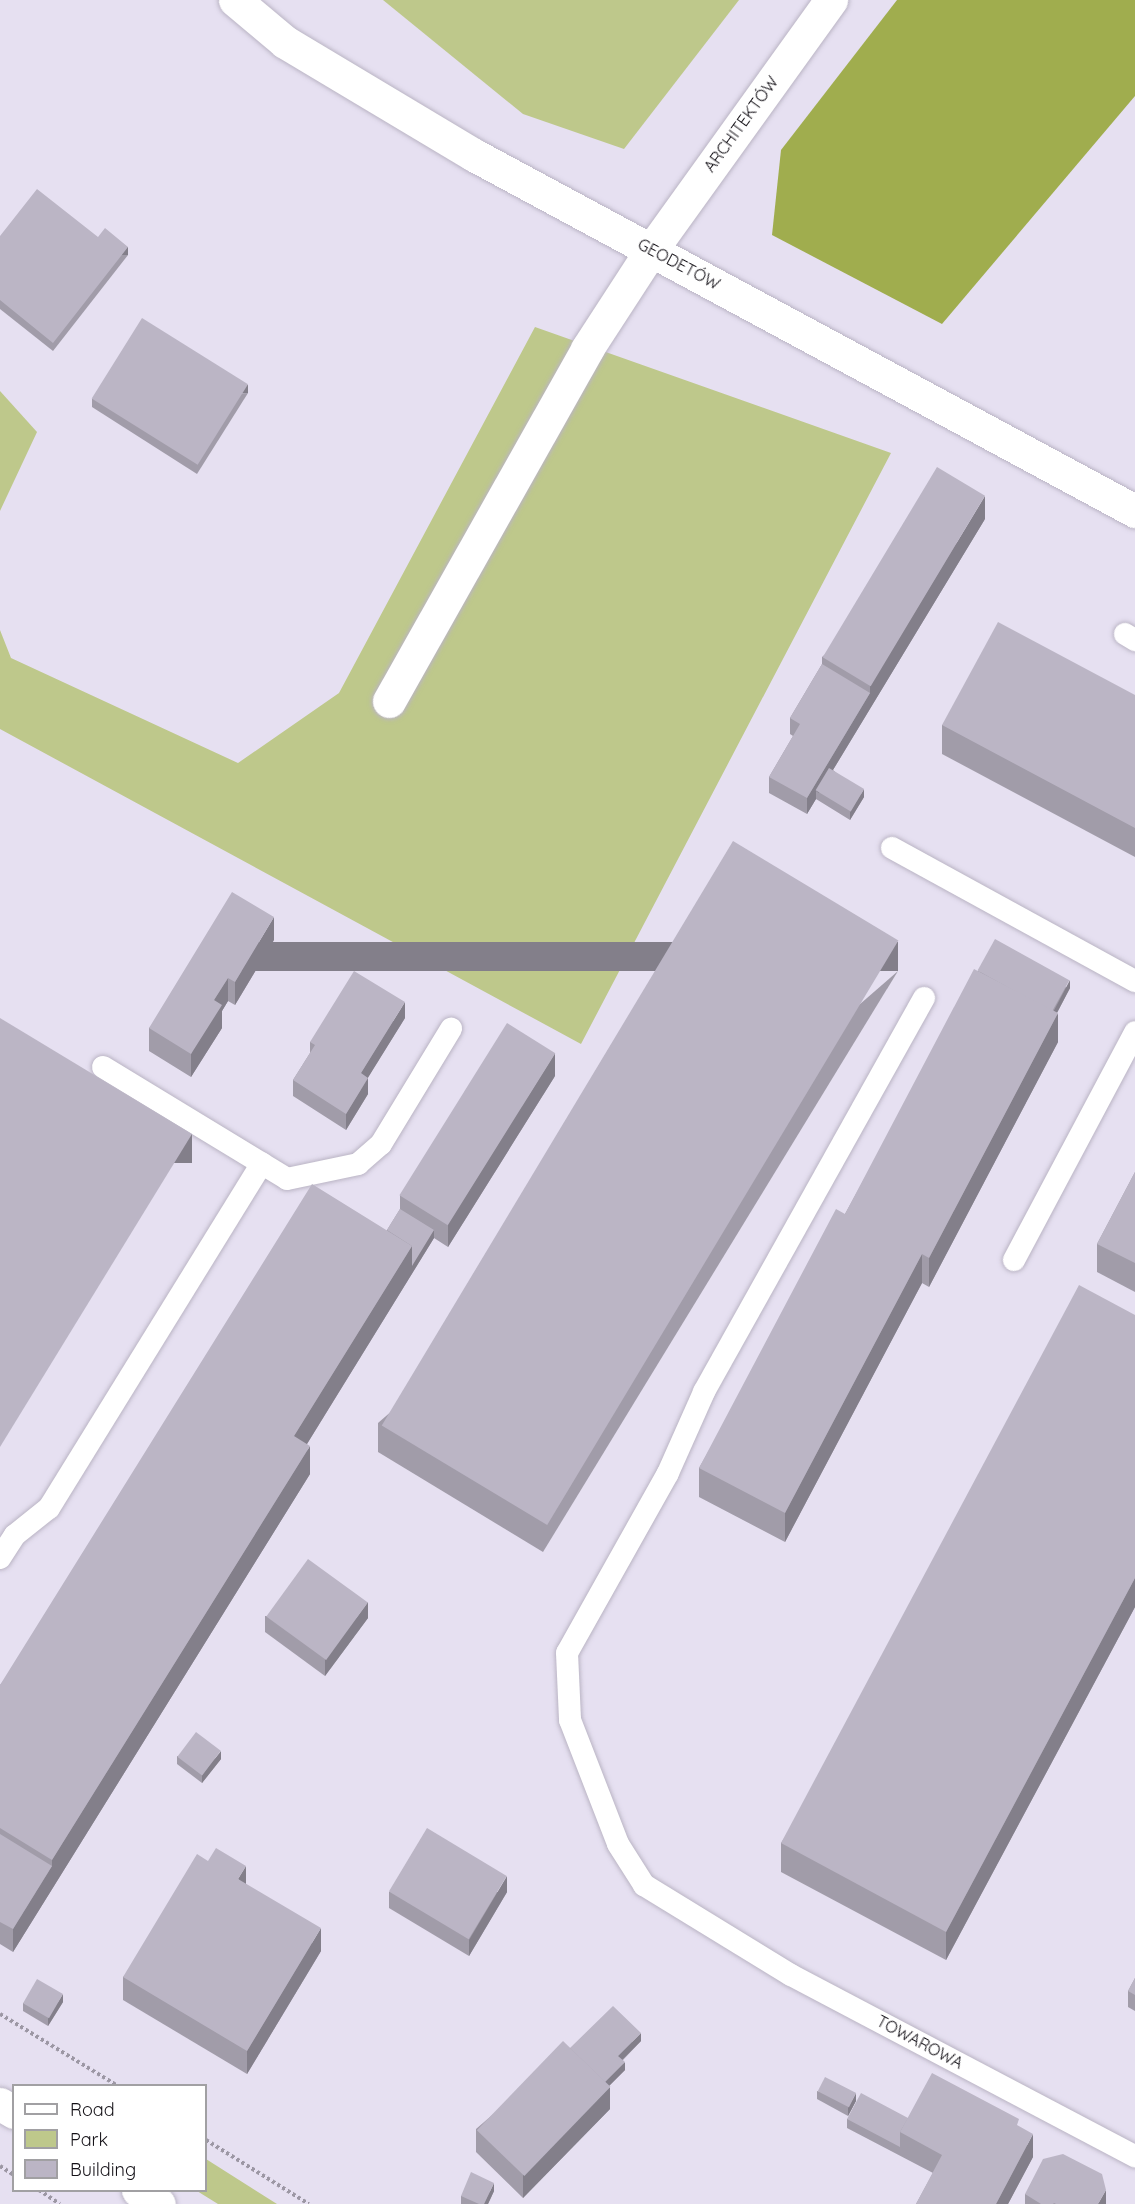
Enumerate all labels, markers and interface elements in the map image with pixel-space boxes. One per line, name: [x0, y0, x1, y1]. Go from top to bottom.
street label: ARCHITEKTÓW: [700, 72, 782, 176]
street label: GEODETÓW: [635, 234, 723, 294]
street label: TOWAROWA: [873, 2011, 967, 2073]
legend: [12, 2084, 207, 2192]
text: Road: [70, 2098, 115, 2121]
text: Park: [70, 2128, 108, 2151]
text: Building: [70, 2158, 136, 2181]

